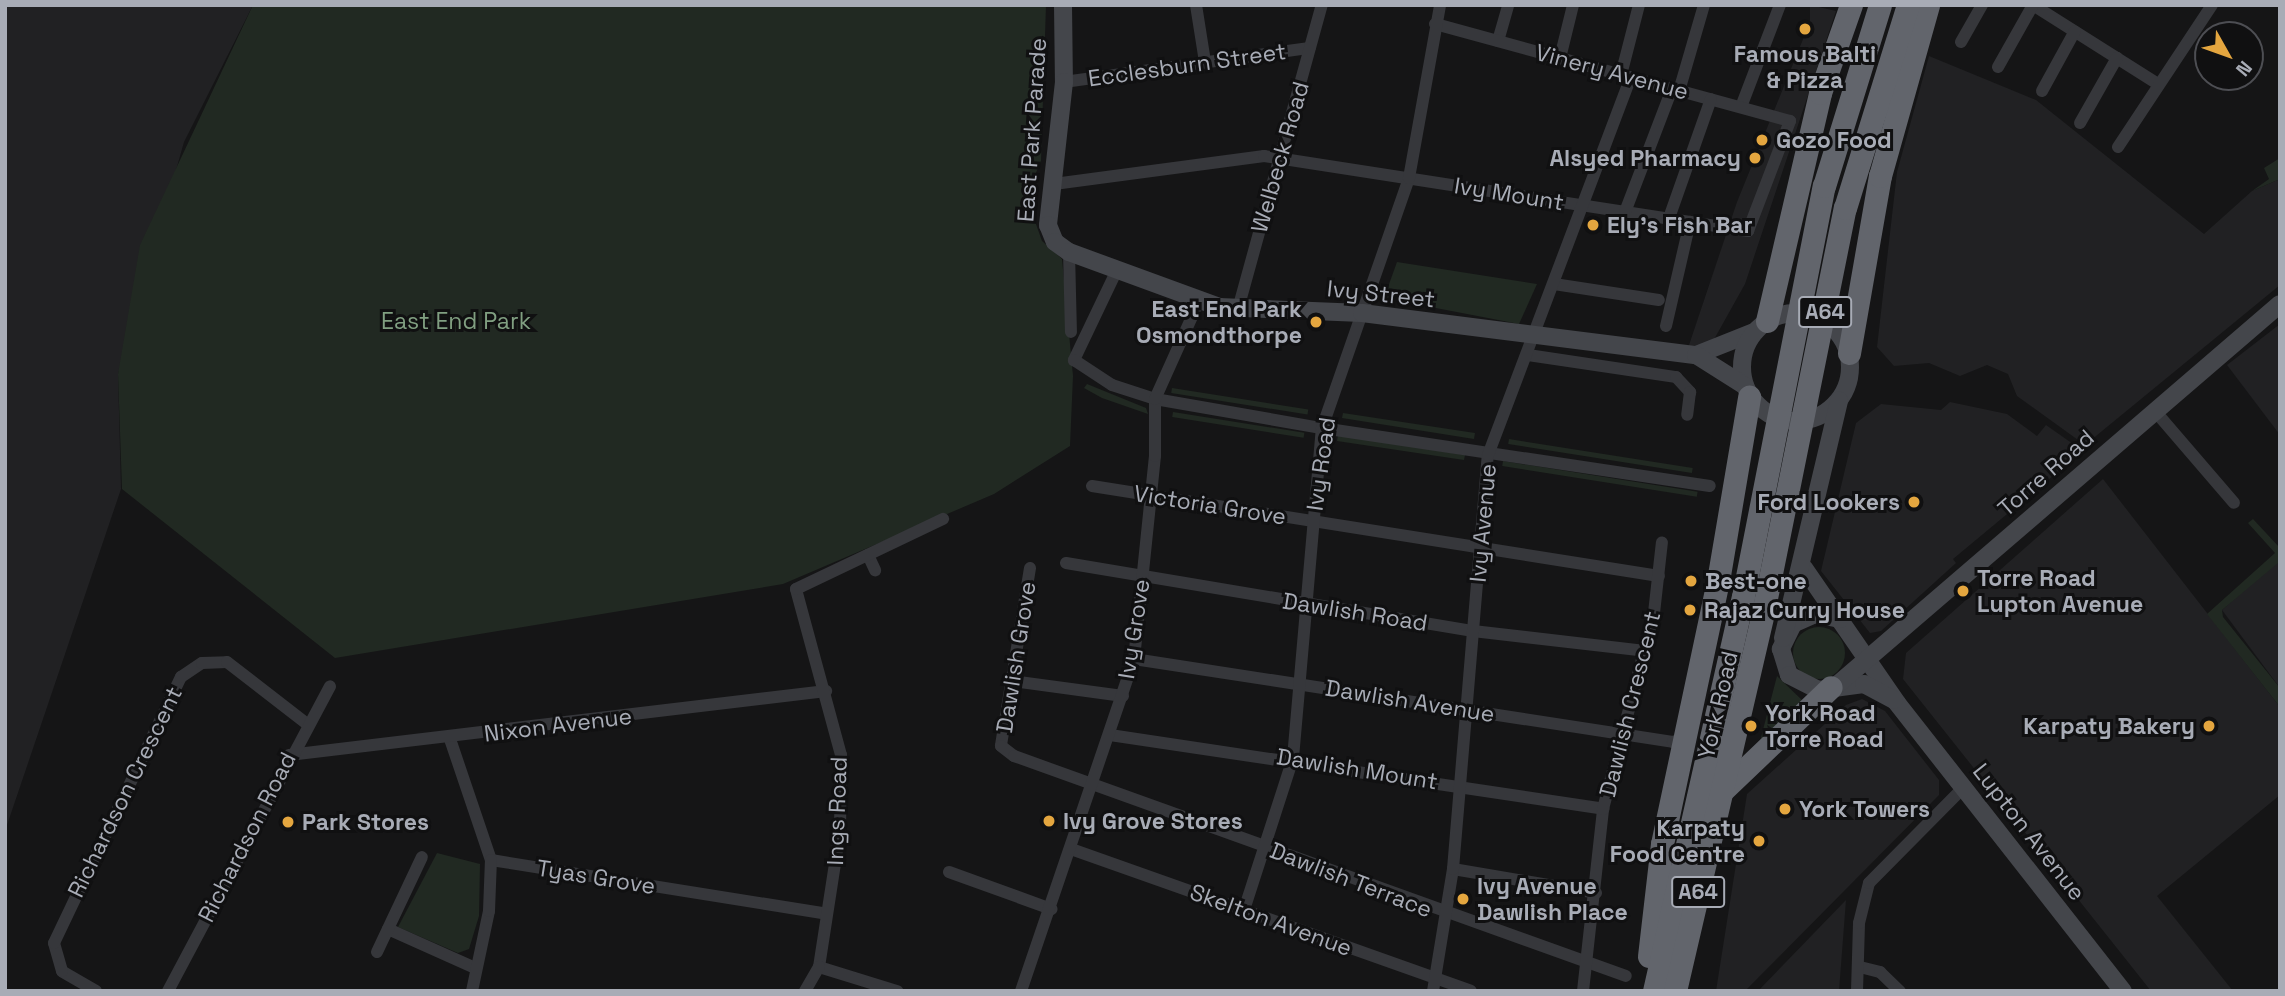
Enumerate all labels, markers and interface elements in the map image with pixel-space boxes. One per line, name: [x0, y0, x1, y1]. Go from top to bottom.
marker: Famous Balti & Pizza: [1797, 21, 1813, 37]
north arrow: [2194, 21, 2264, 91]
street label: East Park Parade: [1012, 37, 1052, 223]
street label: Ecclesburn Street: [1086, 37, 1288, 93]
street label: Vinery Avenue: [1532, 38, 1692, 106]
place label: Famous Balti & Pizza: [1734, 40, 1876, 94]
text: N: [2230, 56, 2258, 81]
street label: Welbeck Road: [1245, 78, 1315, 236]
place label: Gozo Food: [1776, 126, 1892, 154]
marker: Gozo Food: [1754, 132, 1770, 148]
place label: Alsyed Pharmacy: [1549, 144, 1741, 172]
marker: Alsyed Pharmacy: [1747, 150, 1763, 166]
street label: Ivy Mount: [1452, 172, 1566, 216]
place label: Ely's Fish Bar: [1607, 211, 1753, 239]
marker: Ely's Fish Bar: [1585, 217, 1601, 233]
street label: Ivy Street: [1326, 275, 1436, 313]
road number: A64: [1797, 294, 1853, 330]
place label: East End Park Osmondthorpe: [1136, 295, 1302, 349]
park label: East End Park: [381, 307, 531, 335]
marker: East End Park Osmondthorpe: [1308, 314, 1324, 330]
street label: Ivy Road: [1301, 415, 1341, 513]
street label: Torre Road: [1992, 424, 2100, 522]
street label: Ivy Avenue: [1464, 462, 1502, 584]
street label: Victoria Grove: [1132, 479, 1288, 531]
place label: Ford Lookers: [1757, 488, 1900, 516]
marker: Ford Lookers: [1906, 494, 1922, 510]
place label: Torre Road Lupton Avenue: [1977, 564, 2143, 618]
place label: Best-one: [1705, 567, 1807, 595]
marker: Best-one: [1683, 573, 1699, 589]
street label: Ivy Grove: [1112, 577, 1156, 681]
street label: Dawlish Grove: [990, 579, 1042, 735]
marker: Torre Road Lupton Avenue: [1955, 583, 1971, 599]
street label: Dawlish Road: [1280, 587, 1430, 637]
place label: Rajaz Curry House: [1704, 596, 1905, 624]
marker: Rajaz Curry House: [1682, 602, 1698, 618]
street label: Dawlish Crescent: [1594, 608, 1666, 800]
street label: York Road: [1692, 648, 1744, 762]
street label: Dawlish Avenue: [1323, 674, 1497, 728]
street label: Richardson Crescent: [62, 682, 188, 902]
place label: York Road Torre Road: [1765, 699, 1884, 753]
street label: Nixon Avenue: [482, 702, 634, 748]
place label: Karpaty Bakery: [2023, 712, 2195, 740]
marker: York Road Torre Road: [1743, 718, 1759, 734]
marker: Karpaty Bakery: [2201, 718, 2217, 734]
street label: Dawlish Mount: [1275, 743, 1439, 795]
street label: Richardson Road: [192, 747, 302, 927]
street label: Ings Road: [821, 756, 853, 866]
street label: Lupton Avenue: [1967, 758, 2091, 906]
place label: York Towers: [1799, 795, 1931, 823]
marker: York Towers: [1777, 801, 1793, 817]
place label: Ivy Grove Stores: [1063, 807, 1243, 835]
place label: Park Stores: [302, 808, 429, 836]
marker: Ivy Grove Stores: [1041, 813, 1057, 829]
marker: Park Stores: [280, 814, 296, 830]
place label: Karpaty Food Centre: [1610, 814, 1745, 868]
marker: Karpaty Food Centre: [1751, 833, 1767, 849]
street label: Dawlish Terrace: [1266, 836, 1436, 924]
street label: Tyas Grove: [535, 854, 657, 900]
place label: Ivy Avenue Dawlish Place: [1477, 872, 1628, 926]
road number: A64: [1670, 874, 1726, 910]
street label: Skelton Avenue: [1186, 878, 1356, 962]
marker: Ivy Avenue Dawlish Place: [1455, 891, 1471, 907]

